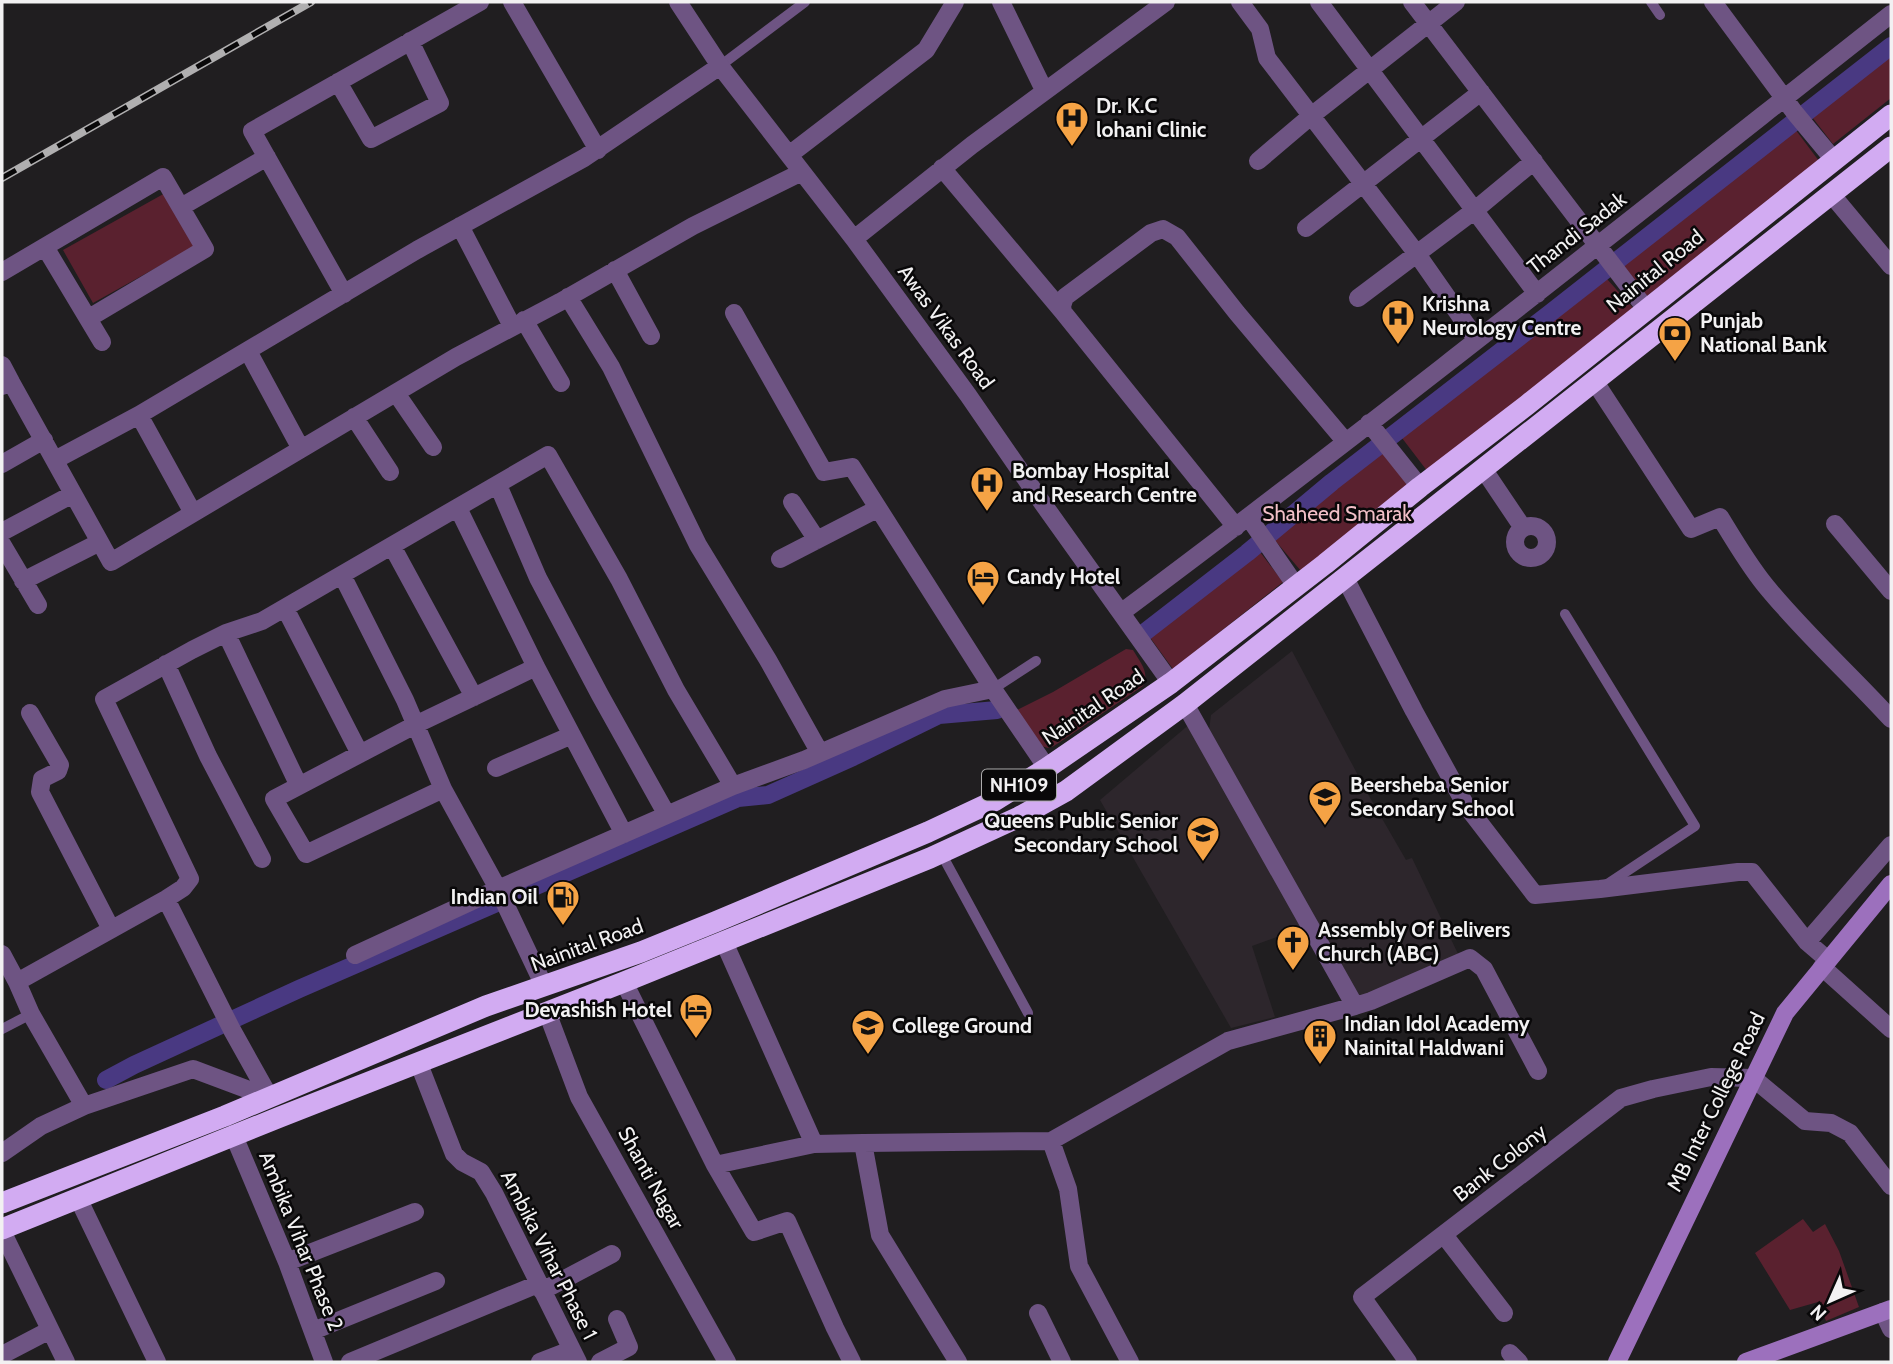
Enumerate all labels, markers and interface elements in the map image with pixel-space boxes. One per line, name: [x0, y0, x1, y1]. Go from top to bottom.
place label: Dr. K.C lohani Clinic: [1096, 93, 1207, 142]
hospital icon: Dr. K.C lohani Clinic: [1053, 99, 1091, 148]
street label: Thandi Sadak: [1522, 186, 1632, 279]
street label: Nainital Road: [1601, 224, 1708, 317]
street label: Awas Vikas Road: [893, 260, 1000, 394]
place label: Krishna Neurology Centre: [1422, 291, 1581, 340]
hospital icon: Krishna Neurology Centre: [1379, 297, 1417, 346]
place label: Punjab National Bank: [1700, 308, 1828, 357]
bank icon: Punjab National Bank: [1656, 314, 1694, 363]
place label: Bombay Hospital and Research Centre: [1012, 458, 1197, 507]
hospital icon: Bombay Hospital and Research Centre: [968, 464, 1006, 513]
park label: Shaheed Smarak: [1262, 501, 1412, 526]
hotel icon: Candy Hotel: [964, 558, 1002, 607]
place label: Candy Hotel: [1007, 564, 1121, 589]
street label: Nainital Road: [1037, 663, 1148, 750]
road number: NH109: [982, 770, 1056, 800]
place label: Beersheba Senior Secondary School: [1350, 772, 1515, 821]
school or university icon: Beersheba Senior Secondary School: [1306, 778, 1344, 827]
place label: Queens Public Senior Secondary School: [984, 808, 1178, 857]
school or university icon: Queens Public Senior Secondary School: [1184, 814, 1222, 863]
fuel station icon: Indian Oil: [544, 878, 582, 927]
place label: Indian Oil: [450, 884, 538, 909]
street label: Nainital Road: [527, 913, 646, 976]
place label: Assembly Of Belivers Church (ABC): [1318, 917, 1511, 966]
church icon: Assembly Of Belivers Church (ABC): [1274, 923, 1312, 972]
hotel icon: Devashish Hotel: [677, 991, 715, 1040]
place label: Devashish Hotel: [524, 997, 672, 1022]
school or university icon: College Ground: [849, 1007, 887, 1056]
street label: MB Inter College Road: [1661, 1008, 1770, 1195]
place label: Indian Idol Academy Nainital Haldwani: [1344, 1011, 1531, 1060]
place label: College Ground: [892, 1013, 1032, 1038]
building icon: Indian Idol Academy Nainital Haldwani: [1301, 1017, 1339, 1066]
street label: Bank Colony: [1448, 1118, 1551, 1207]
street label: Shanti Nagar: [613, 1122, 690, 1234]
street label: Ambika Vihar Phase 2: [254, 1148, 349, 1334]
street label: Ambika Vihar Phase 1: [496, 1166, 603, 1344]
north arrow: [1795, 1266, 1865, 1336]
text: N: [1805, 1300, 1831, 1326]

